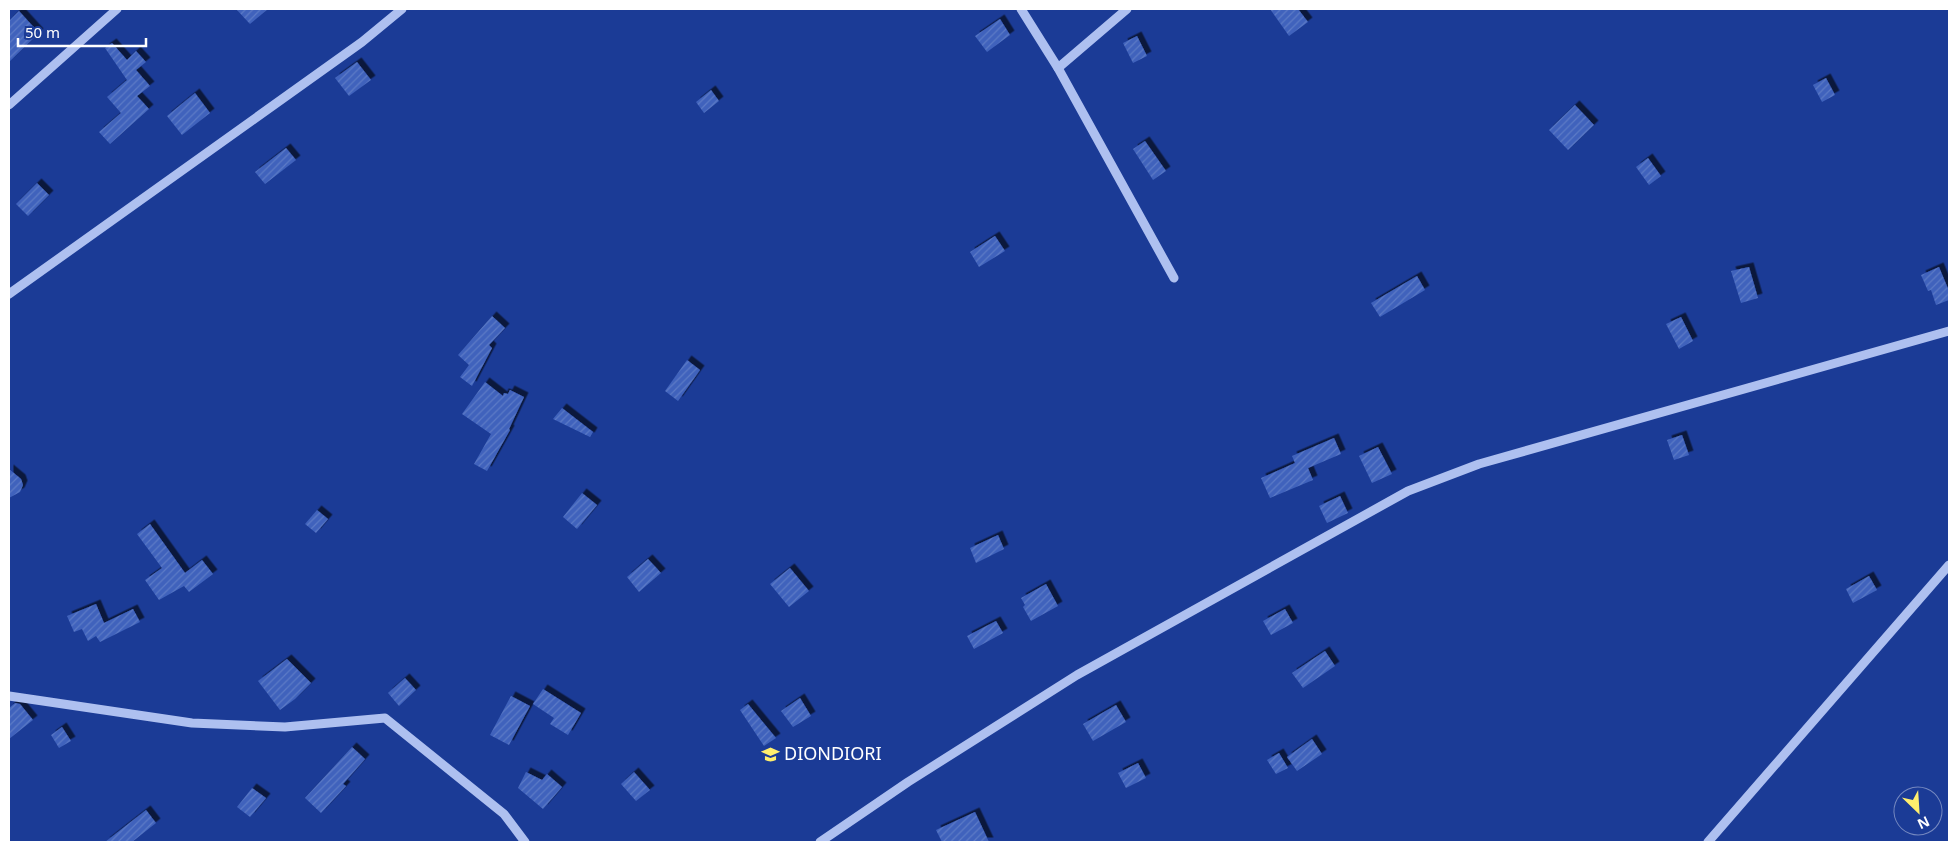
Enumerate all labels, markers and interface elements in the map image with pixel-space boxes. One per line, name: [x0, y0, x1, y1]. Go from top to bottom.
scale bar: [18, 15, 145, 47]
text: 50 m: [25, 22, 60, 42]
place label: DIONDIORI: [784, 741, 882, 765]
school or university icon: DIONDIORI: [760, 744, 780, 764]
north arrow: [1893, 786, 1943, 836]
text: N: [1915, 812, 1933, 834]

